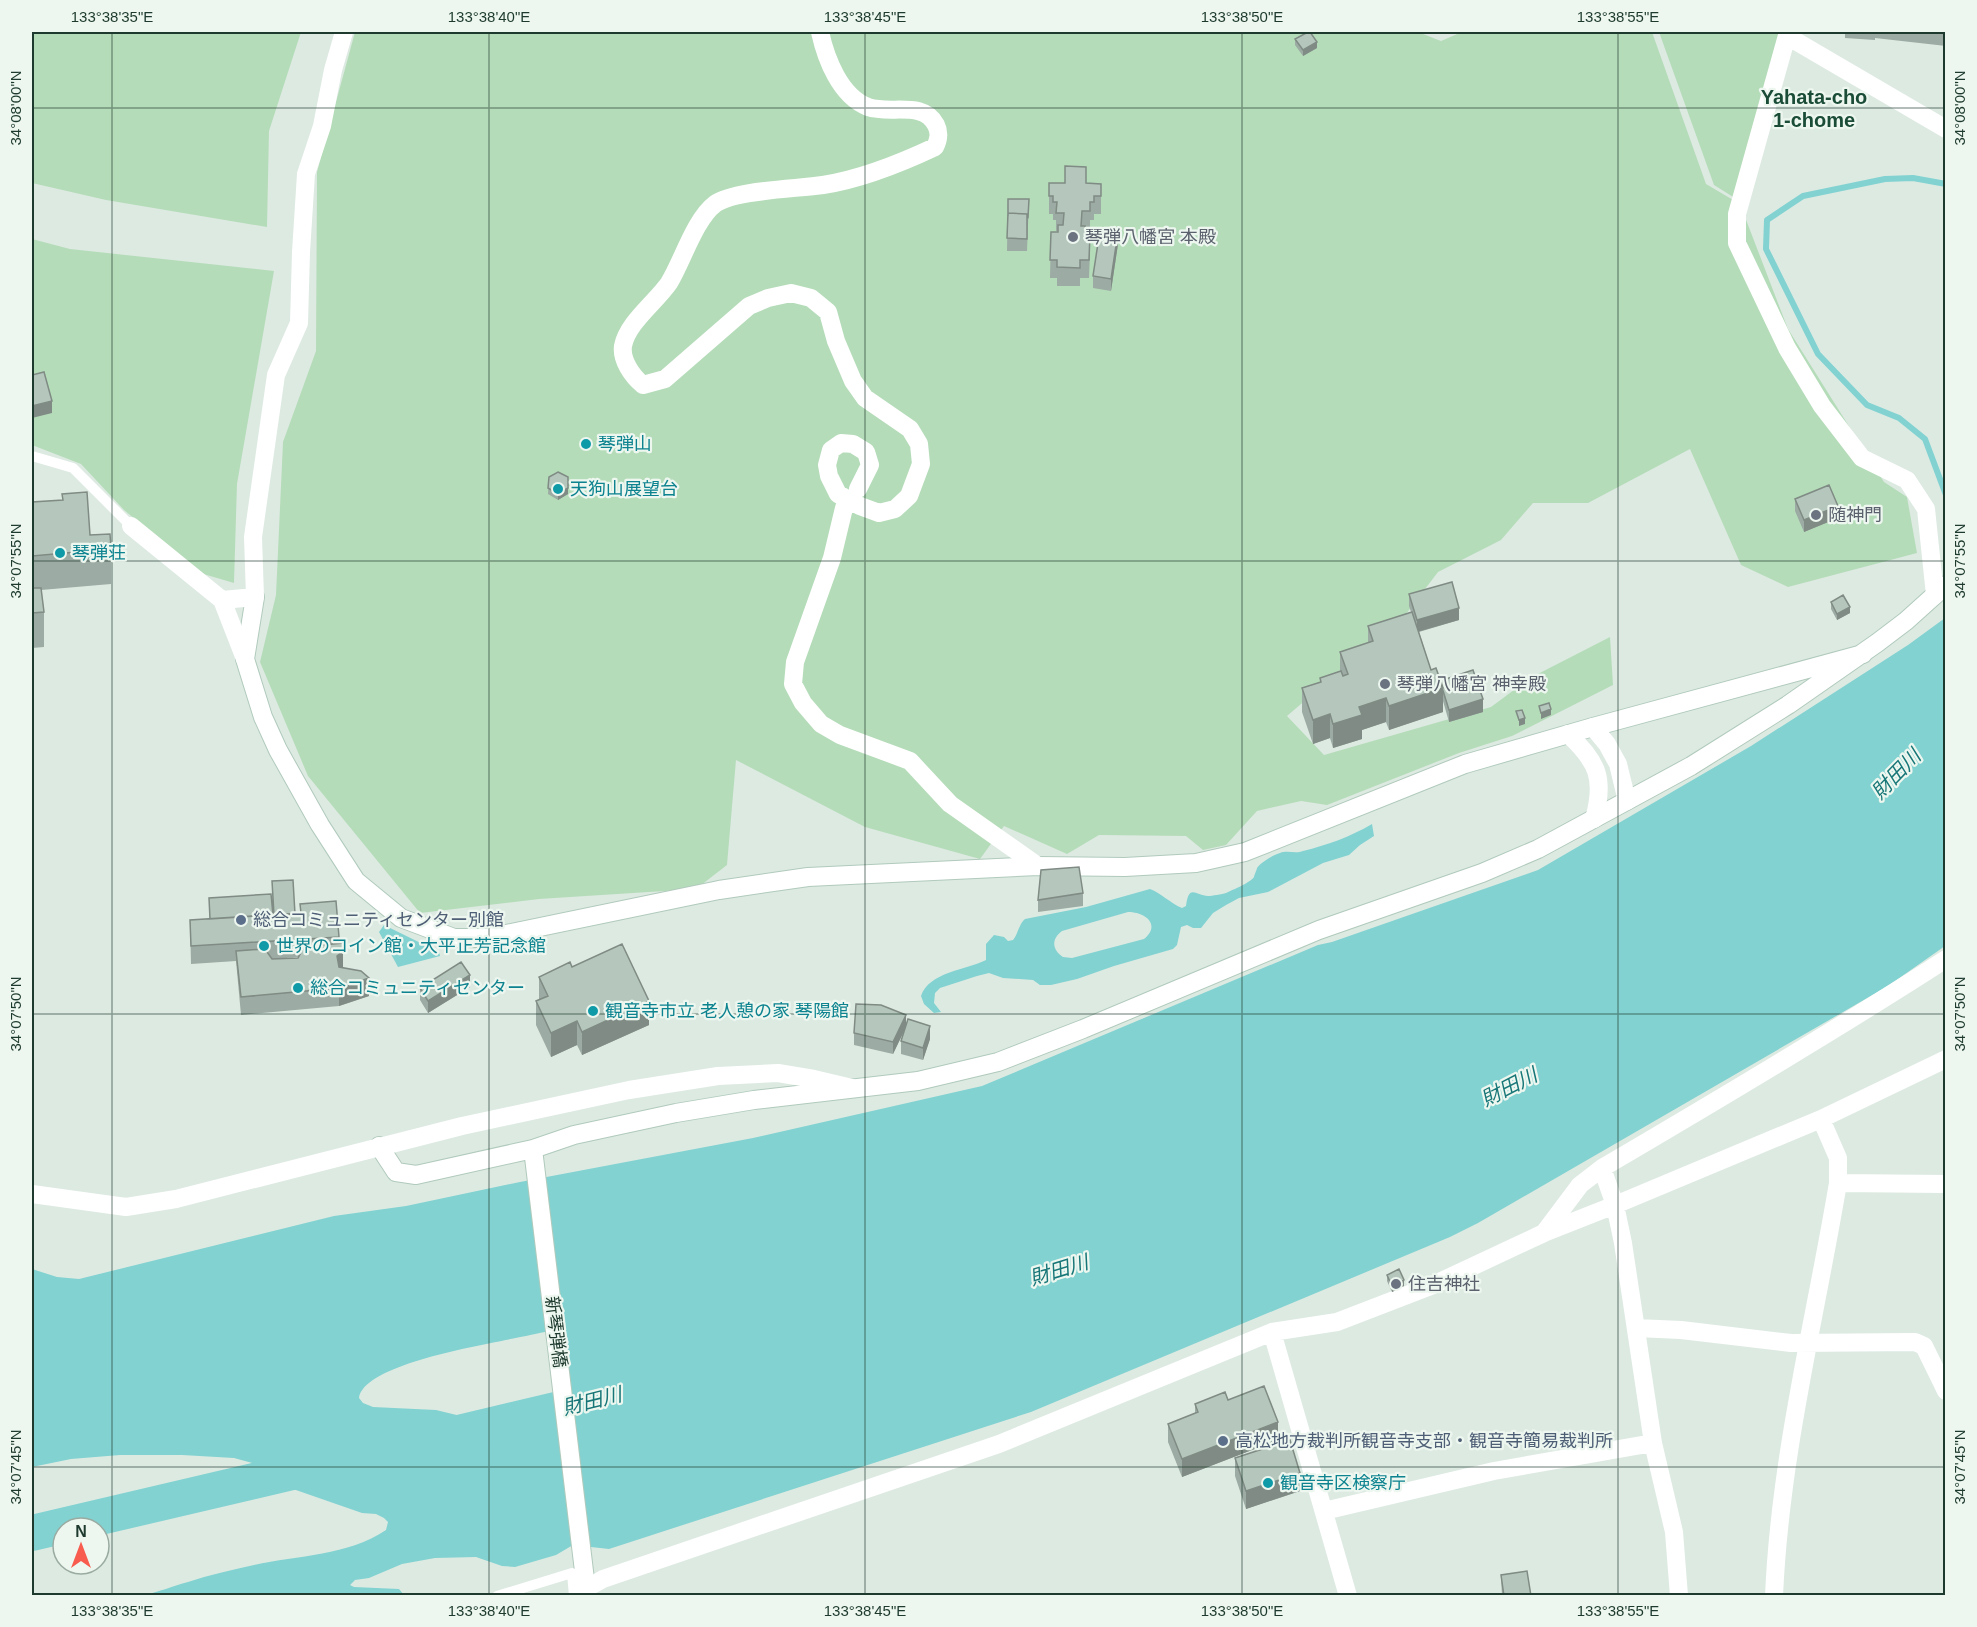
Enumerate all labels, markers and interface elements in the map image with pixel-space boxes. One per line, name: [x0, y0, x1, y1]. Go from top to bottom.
text: 133°38'35"E: [71, 8, 153, 25]
text: 133°38'40"E: [448, 8, 530, 25]
text: 133°38'45"E: [824, 8, 906, 25]
text: 133°38'50"E: [1201, 8, 1283, 25]
text: 133°38'55"E: [1577, 8, 1659, 25]
text: 34°08'00"N: [7, 70, 24, 146]
text: 34°08'00"N: [1951, 70, 1968, 146]
district label: Yahata-cho 1-chome: [1761, 86, 1867, 131]
place label: 琴弾八幡宮 本殿: [1085, 227, 1216, 247]
marker: 琴弾八幡宮 本殿: [1066, 230, 1080, 244]
place label: 琴弾山: [598, 434, 652, 454]
marker: 琴弾山: [579, 437, 593, 451]
place label: 天狗山展望台: [570, 479, 678, 499]
marker: 天狗山展望台: [551, 482, 565, 496]
place label: 随神門: [1828, 505, 1882, 525]
marker: 随神門: [1809, 508, 1823, 522]
text: 34°07'55"N: [7, 523, 24, 599]
text: 34°07'55"N: [1951, 523, 1968, 599]
place label: 琴弾荘: [72, 543, 126, 563]
marker: 琴弾荘: [53, 546, 67, 560]
place label: 琴弾八幡宮 神幸殿: [1397, 674, 1546, 694]
marker: 琴弾八幡宮 神幸殿: [1378, 677, 1392, 691]
water label: 財田川: [1867, 743, 1926, 803]
place label: 総合コミュニティセンター別館: [253, 910, 504, 930]
marker: 総合コミュニティセンター別館: [234, 913, 248, 927]
place label: 世界のコイン館・大平正芳記念館: [276, 936, 546, 956]
marker: 世界のコイン館・大平正芳記念館: [257, 939, 271, 953]
text: 34°07'50"N: [7, 976, 24, 1052]
text: 34°07'50"N: [1951, 976, 1968, 1052]
place label: 総合コミュニティセンター: [310, 978, 525, 998]
marker: 総合コミュニティセンター: [291, 981, 305, 995]
place label: 観音寺市立 老人憩の家 琴陽館: [605, 1001, 849, 1021]
marker: 観音寺市立 老人憩の家 琴陽館: [586, 1004, 600, 1018]
water label: 財田川: [1477, 1063, 1543, 1110]
water label: 財田川: [1027, 1250, 1093, 1289]
place label: 住吉神社: [1408, 1274, 1480, 1294]
marker: 住吉神社: [1389, 1277, 1403, 1291]
street label: 新琴弾橋: [542, 1295, 570, 1369]
water label: 財田川: [560, 1383, 626, 1419]
text: 34°07'45"N: [7, 1429, 24, 1505]
text: 34°07'45"N: [1951, 1429, 1968, 1505]
place label: 高松地方裁判所観音寺支部・観音寺簡易裁判所: [1235, 1431, 1613, 1451]
marker: 高松地方裁判所観音寺支部・観音寺簡易裁判所: [1216, 1434, 1230, 1448]
place label: 観音寺区検察庁: [1280, 1473, 1406, 1493]
marker: 観音寺区検察庁: [1261, 1476, 1275, 1490]
north arrow: [51, 1516, 111, 1576]
text: N: [75, 1523, 87, 1540]
text: 133°38'35"E: [71, 1602, 153, 1619]
text: 133°38'40"E: [448, 1602, 530, 1619]
text: 133°38'45"E: [824, 1602, 906, 1619]
text: 133°38'50"E: [1201, 1602, 1283, 1619]
text: 133°38'55"E: [1577, 1602, 1659, 1619]

